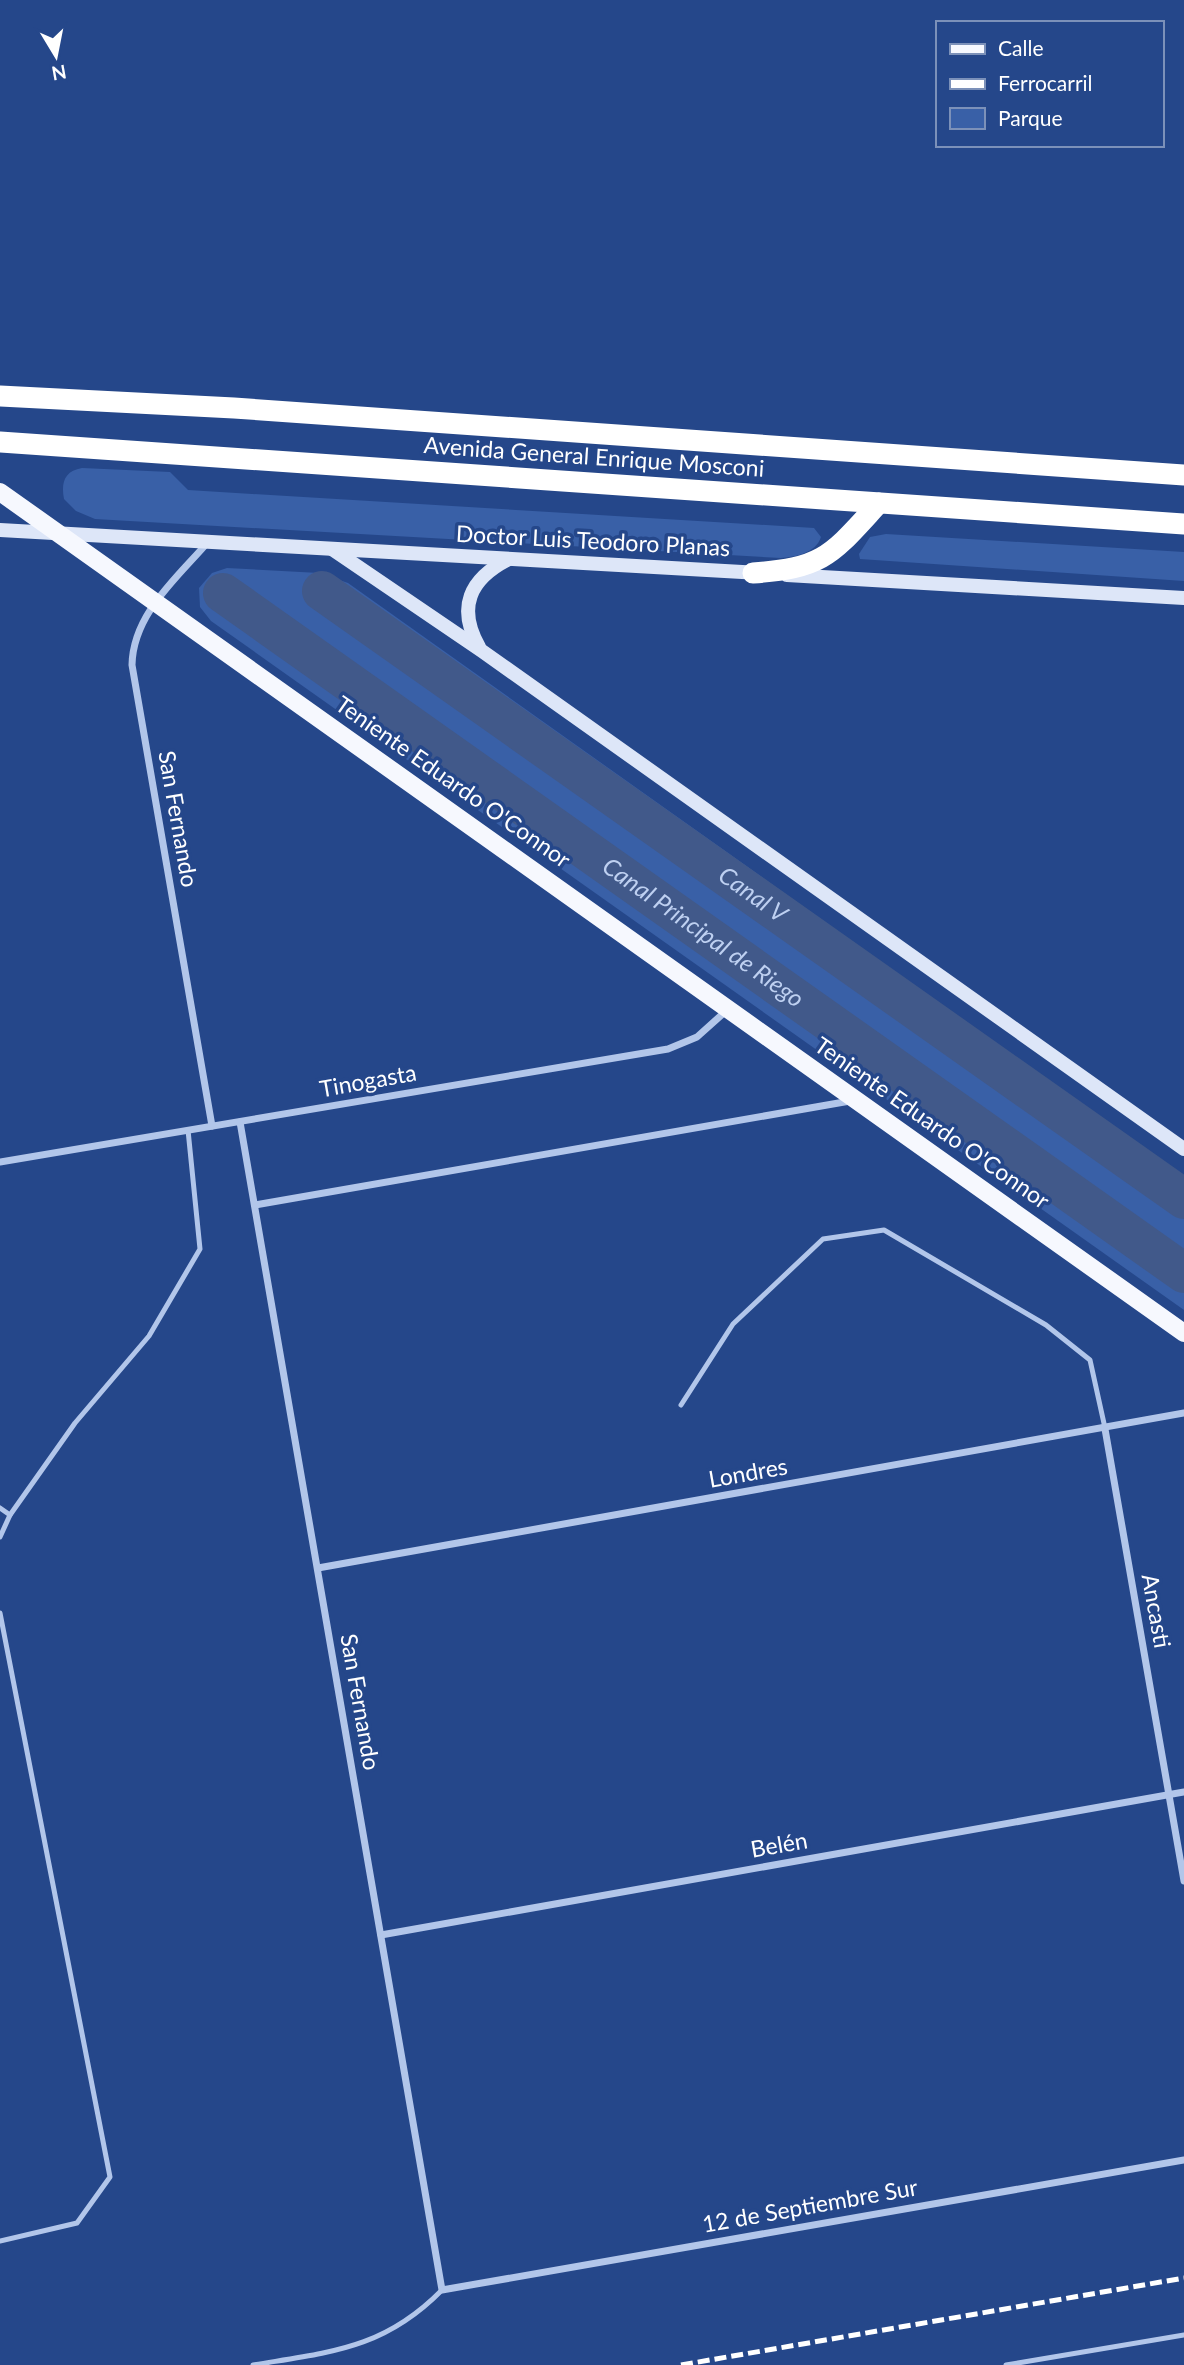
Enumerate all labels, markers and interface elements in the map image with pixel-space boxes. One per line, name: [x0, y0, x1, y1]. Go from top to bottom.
north arrow: [21, 21, 91, 91]
legend: [936, 21, 1163, 147]
text: Calle: [998, 35, 1043, 60]
text: N: [50, 61, 68, 86]
text: Ferrocarril: [998, 70, 1093, 95]
text: Parque: [998, 105, 1063, 130]
street label: Avenida General Enrique Mosconi: [423, 430, 765, 482]
street label: Doctor Luis Teodoro Planas: [455, 519, 731, 561]
street label: Teniente Eduardo O'Connor: [331, 689, 577, 873]
street label: San Fernando: [153, 748, 205, 889]
water label: Canal Principal de Riego: [598, 850, 810, 1013]
water label: Canal V: [714, 859, 795, 929]
street label: Teniente Eduardo O'Connor: [810, 1030, 1056, 1214]
street label: Tinogasta: [317, 1058, 418, 1102]
street label: Londres: [706, 1451, 790, 1493]
street label: Ancasti: [1137, 1572, 1177, 1650]
street label: San Fernando: [335, 1631, 387, 1772]
street label: Belén: [748, 1825, 809, 1863]
street label: 12 de Septiembre Sur: [700, 2172, 920, 2238]

